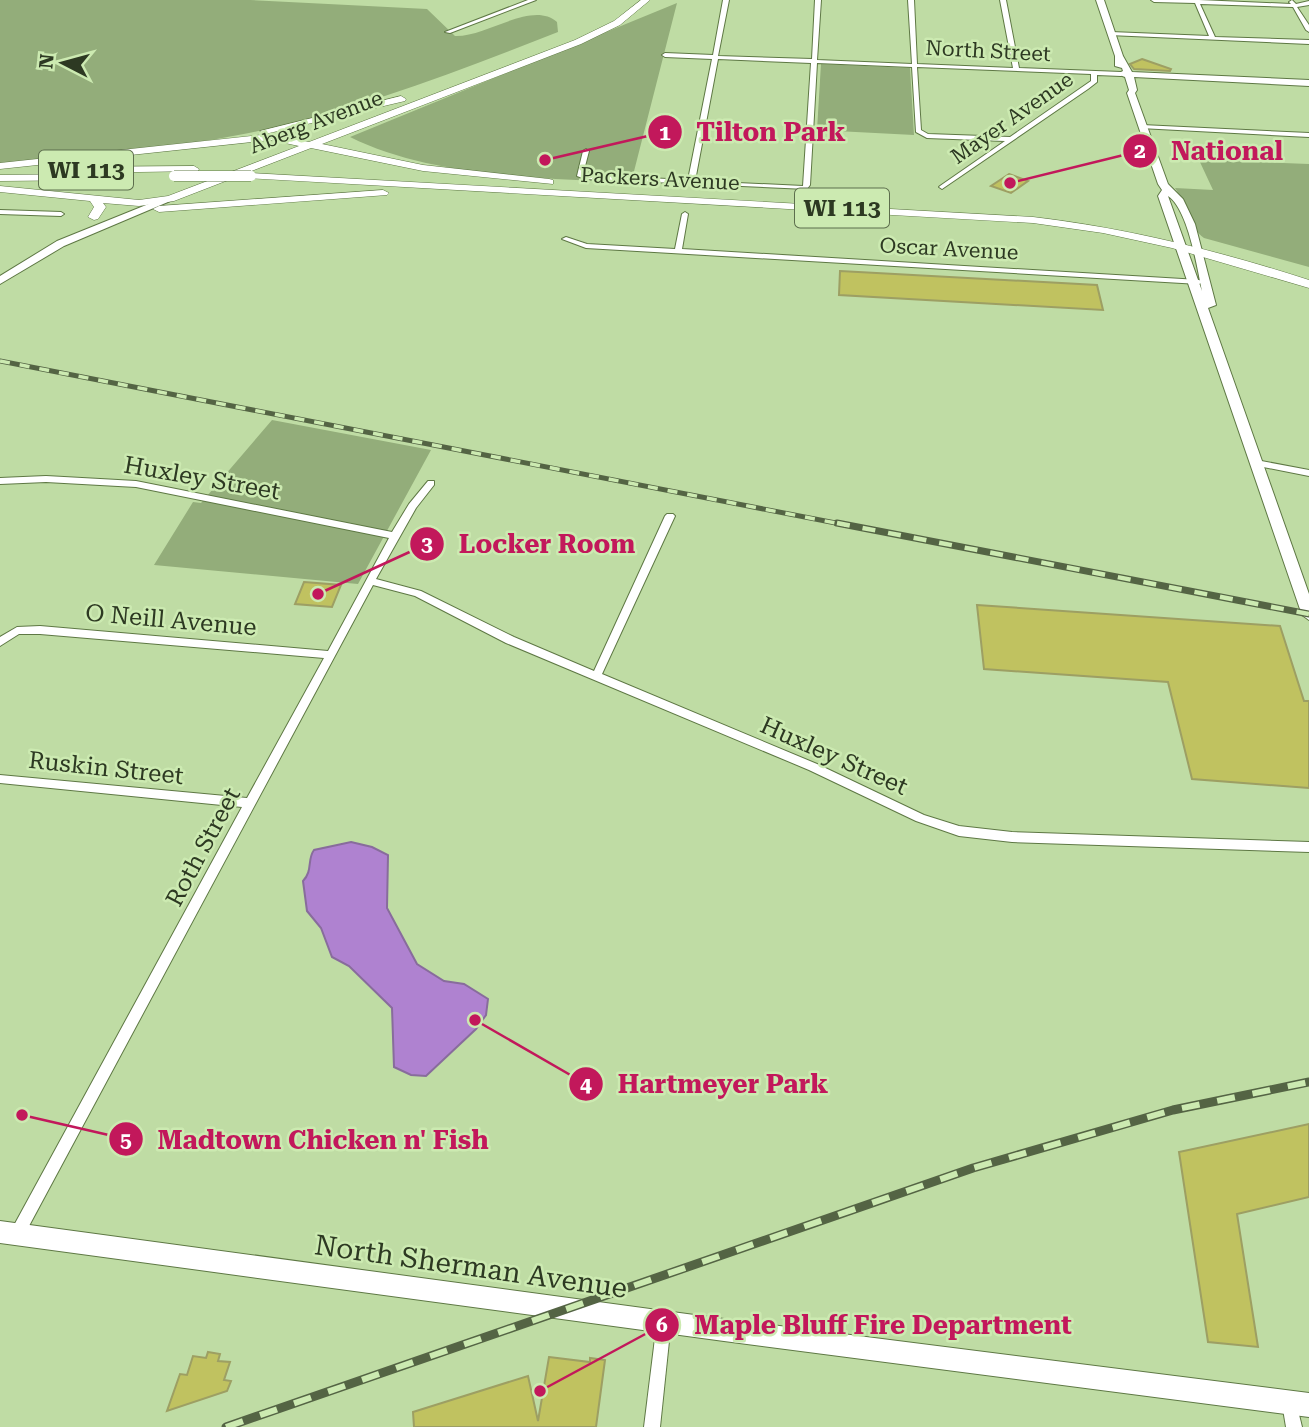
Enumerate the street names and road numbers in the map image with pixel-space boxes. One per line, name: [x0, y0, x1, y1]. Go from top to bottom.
street label: North Street: [925, 36, 1051, 66]
street label: Mayer Avenue: [946, 67, 1078, 169]
street label: Aberg Avenue: [246, 86, 386, 158]
road number: WI 113: [39, 150, 133, 190]
street label: Packers Avenue: [580, 163, 740, 195]
road number: WI 113: [795, 188, 889, 228]
street label: Oscar Avenue: [879, 233, 1019, 265]
street label: Huxley Street: [122, 450, 282, 506]
street label: O Neill Avenue: [84, 599, 258, 641]
street label: Huxley Street: [756, 711, 912, 801]
street label: Ruskin Street: [27, 746, 185, 790]
street label: Roth Street: [160, 783, 246, 911]
street label: North Sherman Avenue: [312, 1228, 629, 1305]

